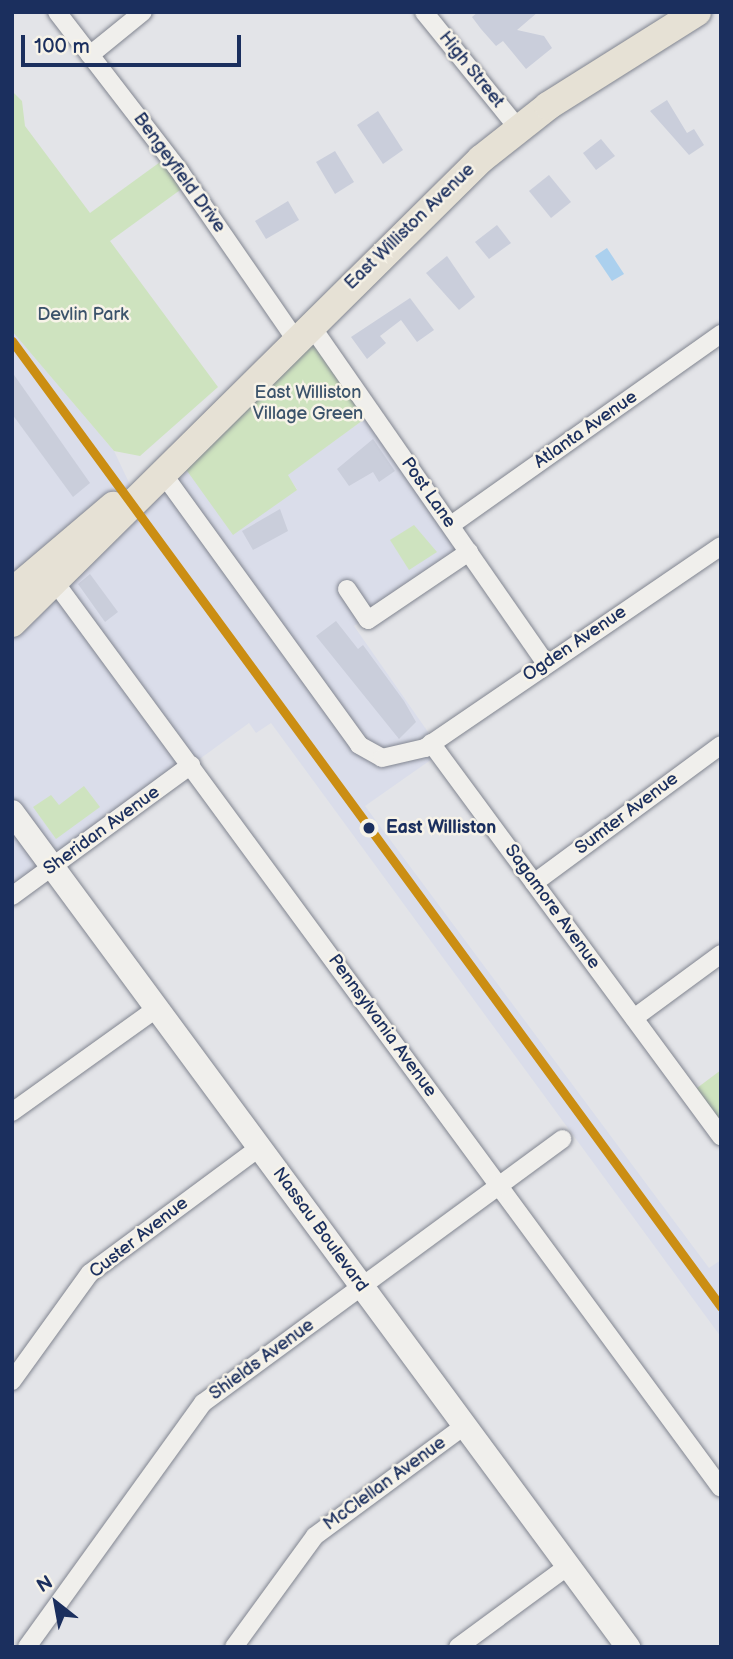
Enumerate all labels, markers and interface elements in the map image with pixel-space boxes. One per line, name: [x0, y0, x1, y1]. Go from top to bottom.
scale bar: [24, 21, 245, 65]
street label: High Street: [434, 27, 508, 113]
text: 100 m: [34, 34, 90, 59]
street label: Bengeyfield Drive: [128, 109, 230, 237]
street label: East Williston Avenue: [340, 159, 480, 295]
park label: Devlin Park: [37, 304, 129, 326]
park label: East Williston Village Green: [253, 383, 363, 426]
street label: Atlanta Avenue: [530, 386, 642, 474]
street label: Post Lane: [396, 454, 460, 532]
street label: Ogden Avenue: [519, 601, 631, 687]
street label: Sumter Avenue: [571, 768, 683, 860]
street label: Sheridan Avenue: [40, 782, 164, 880]
marker: East Williston: [358, 817, 380, 839]
place label: East Williston: [386, 817, 496, 839]
street label: Sagamore Avenue: [500, 840, 604, 974]
street label: Pennsylvania Avenue: [323, 950, 441, 1102]
street label: Nassau Boulevard: [268, 1164, 372, 1296]
street label: Custer Avenue: [85, 1193, 193, 1283]
street label: Shields Avenue: [205, 1315, 319, 1405]
street label: McClellan Avenue: [320, 1432, 450, 1536]
north arrow: [21, 1568, 91, 1638]
text: N: [33, 1571, 57, 1598]

